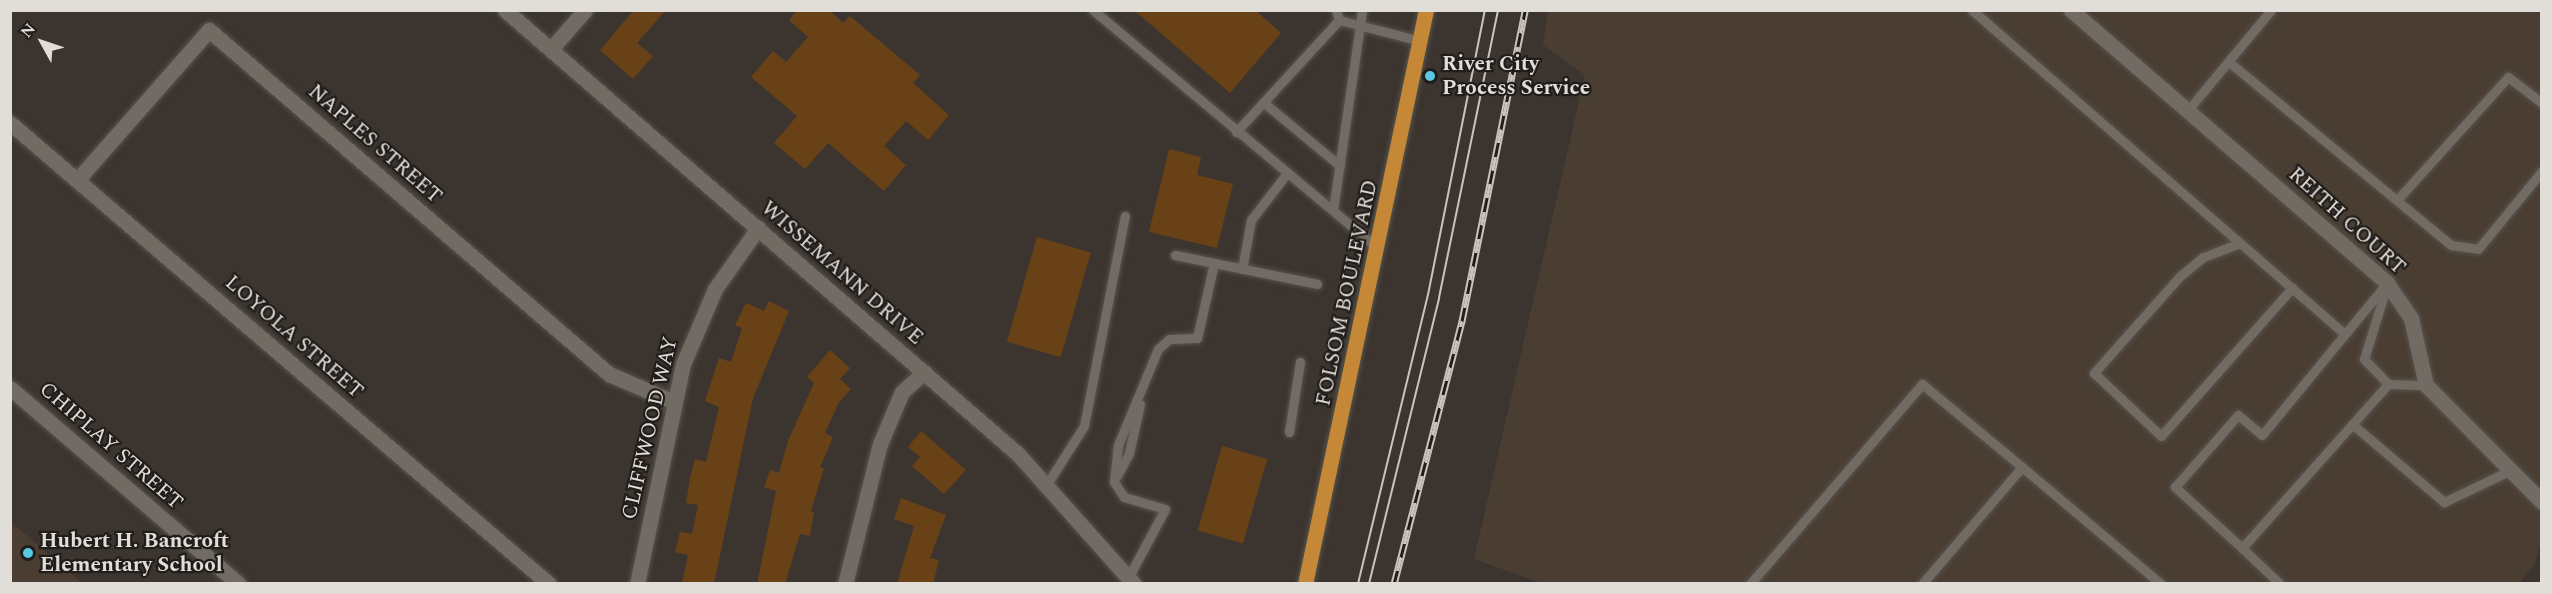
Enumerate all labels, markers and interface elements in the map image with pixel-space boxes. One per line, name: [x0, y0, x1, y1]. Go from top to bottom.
north arrow: [12, 12, 72, 72]
text: N: [15, 18, 42, 43]
place label: River City Process Service: [1442, 51, 1590, 101]
marker: River City Process Service: [1423, 69, 1437, 83]
street label: NAPLES STREET: [303, 79, 447, 209]
street label: REITH COURT: [2283, 162, 2411, 280]
street label: FOLSOM BOULEVARD: [1311, 178, 1383, 408]
street label: WISSEMANN DRIVE: [756, 196, 928, 350]
street label: LOYOLA STREET: [220, 270, 368, 404]
street label: CLIFFWOOD WAY: [617, 334, 683, 522]
street label: CHIPLAY STREET: [34, 377, 188, 515]
place label: Hubert H. Bancroft Elementary School: [40, 528, 229, 578]
marker: Hubert H. Bancroft Elementary School: [21, 546, 35, 560]

